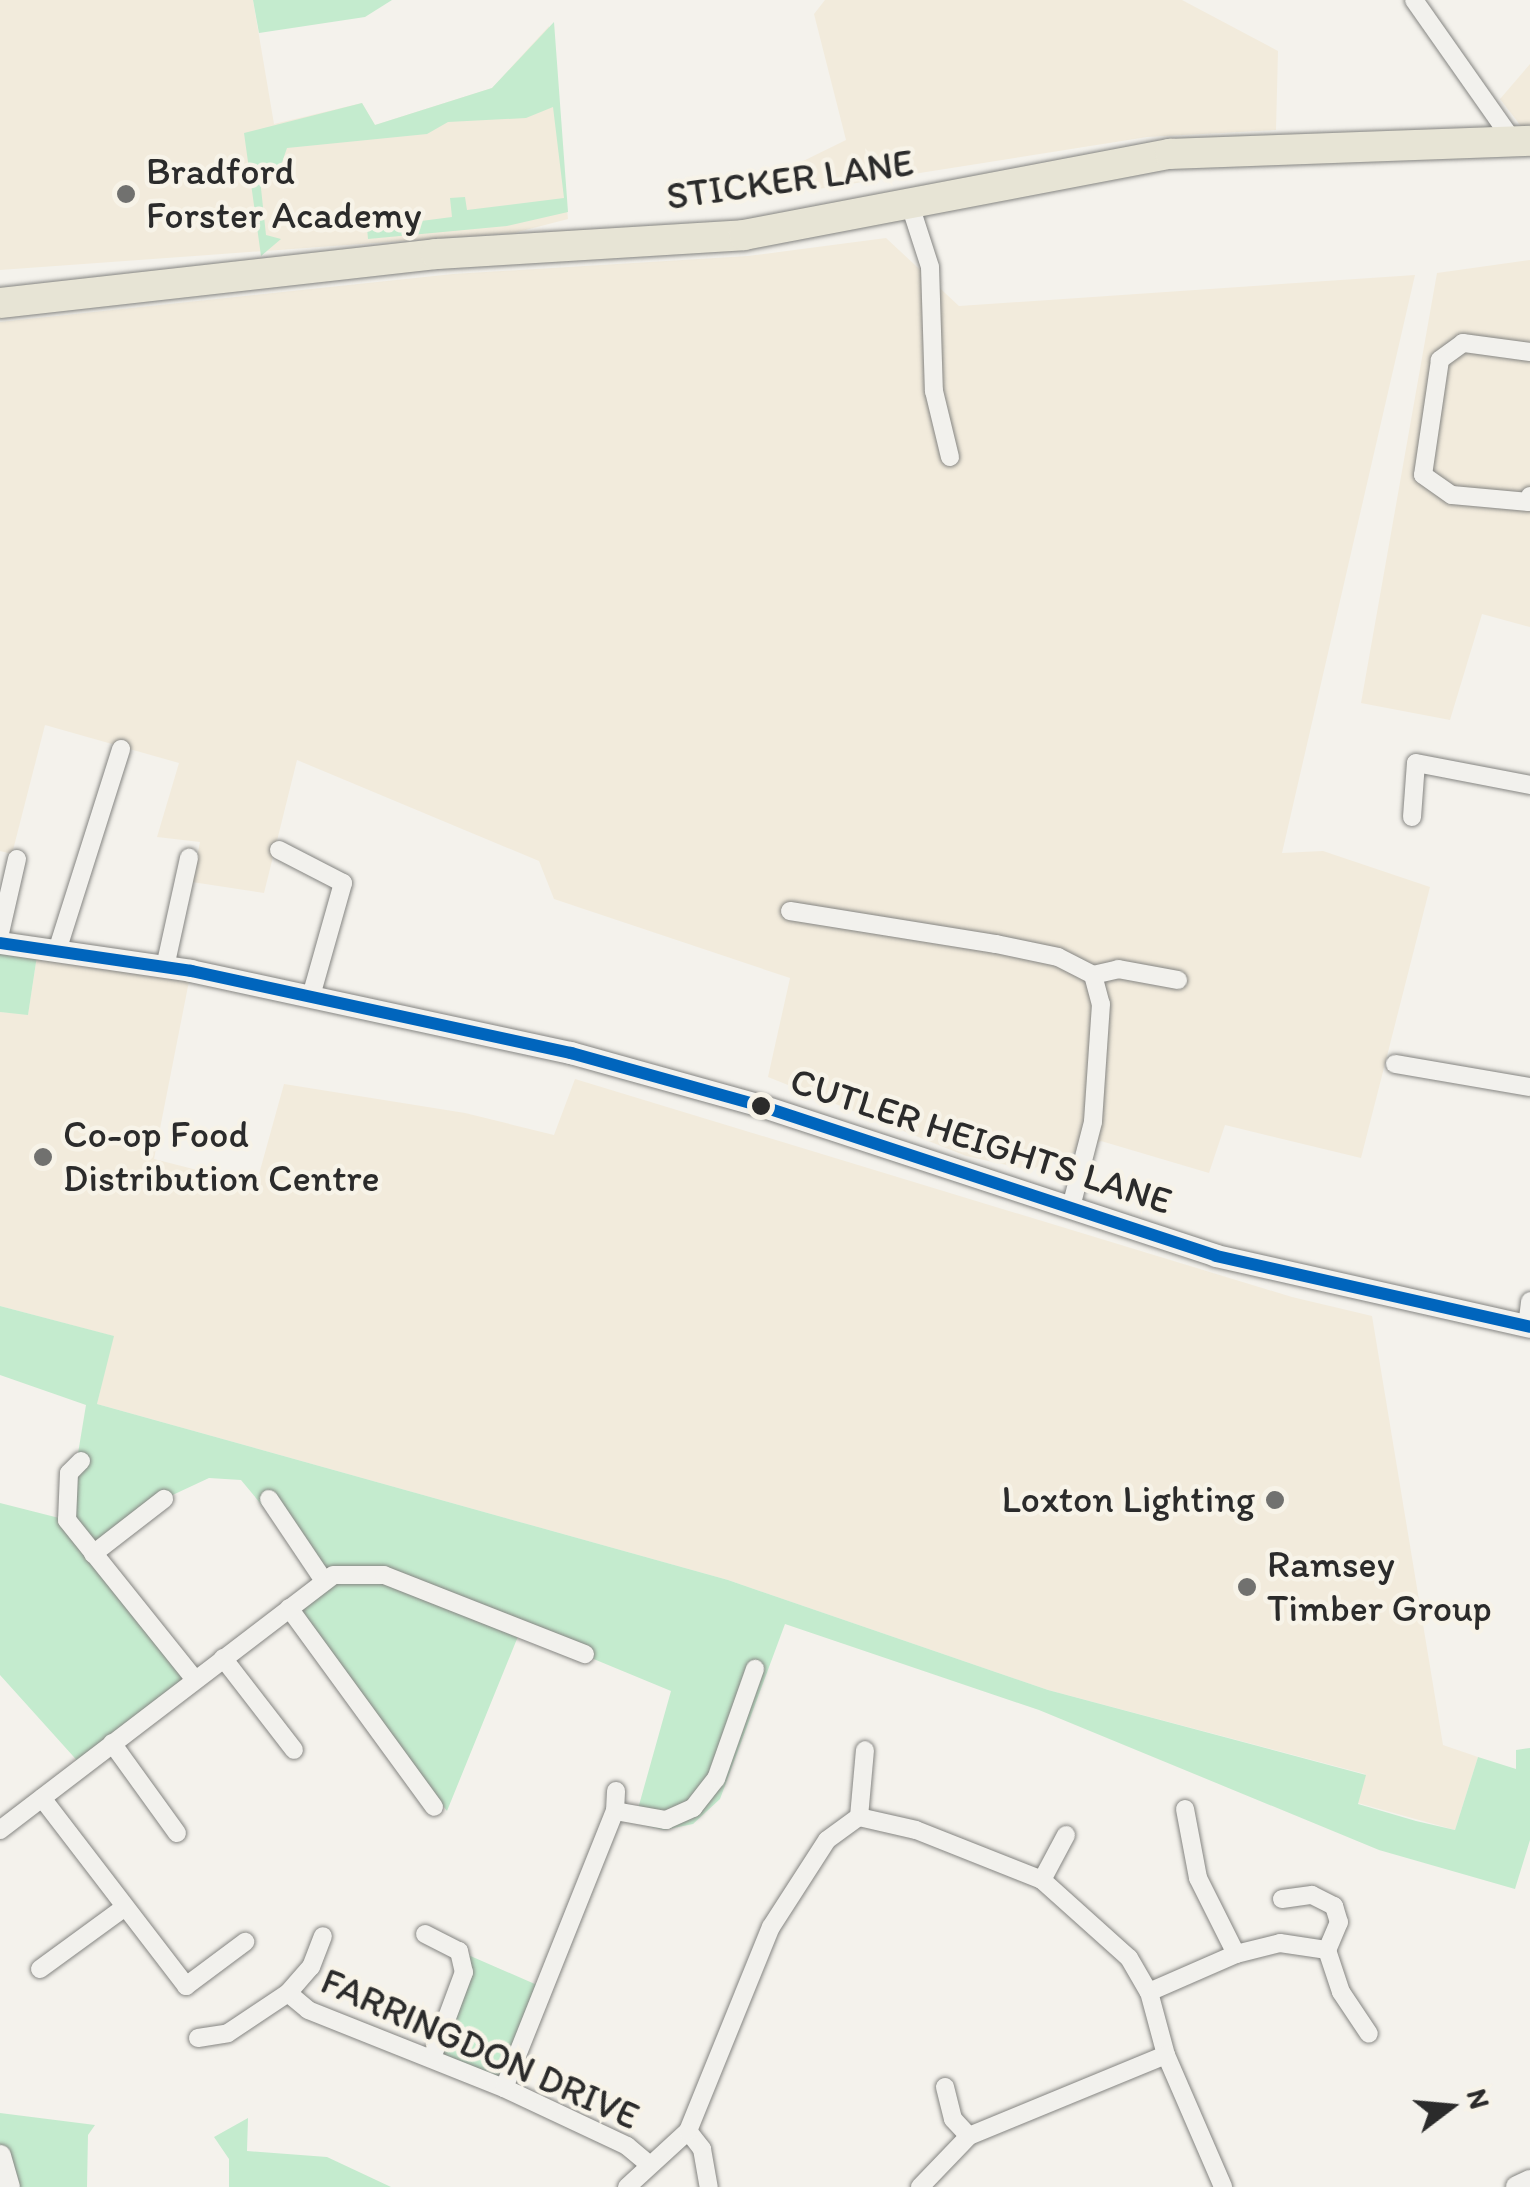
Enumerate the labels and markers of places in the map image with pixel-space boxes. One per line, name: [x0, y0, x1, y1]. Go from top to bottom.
place label: Bradford Forster Academy: [146, 149, 422, 238]
marker: Bradford Forster Academy: [115, 183, 137, 205]
unlabelled marker: [751, 1096, 771, 1116]
place label: Co-op Food Distribution Centre: [63, 1112, 379, 1202]
marker: Co-op Food Distribution Centre: [32, 1146, 54, 1168]
place label: Loxton Lighting: [1001, 1477, 1255, 1523]
marker: Loxton Lighting: [1264, 1489, 1286, 1511]
place label: Ramsey Timber Group: [1267, 1542, 1492, 1632]
marker: Ramsey Timber Group: [1236, 1576, 1258, 1598]

